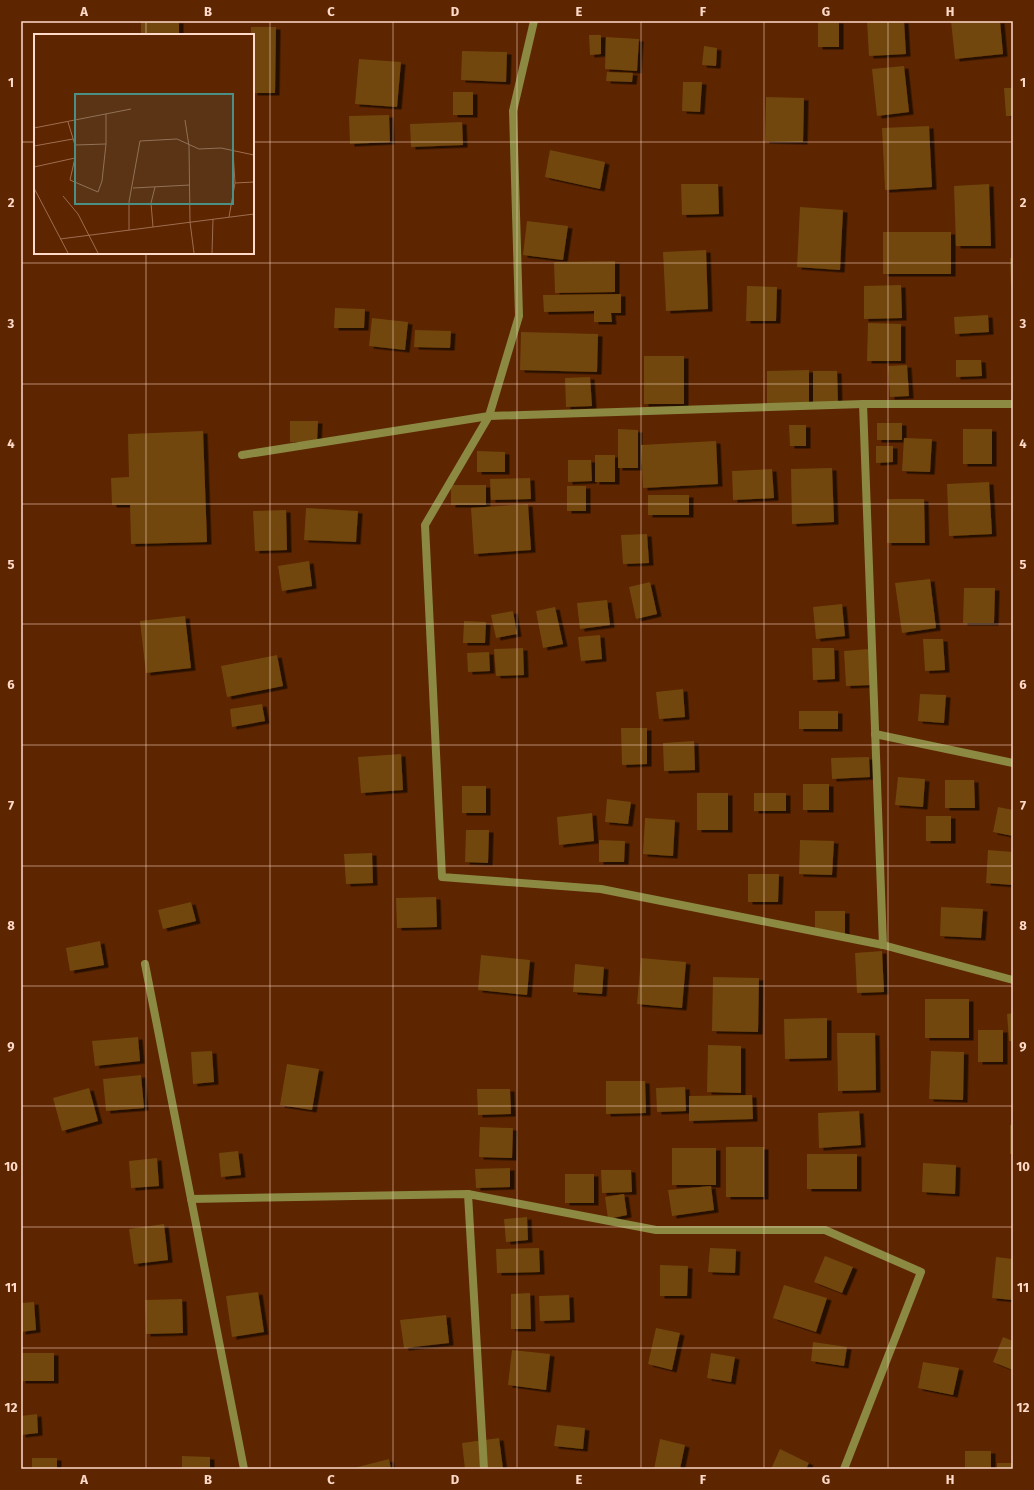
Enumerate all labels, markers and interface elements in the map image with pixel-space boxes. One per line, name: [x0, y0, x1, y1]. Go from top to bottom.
text: A: [79, 4, 88, 19]
text: B: [204, 4, 212, 19]
text: C: [327, 4, 335, 19]
text: D: [451, 4, 460, 19]
text: E: [576, 4, 583, 19]
text: F: [700, 4, 707, 19]
text: G: [822, 4, 830, 19]
text: H: [946, 4, 954, 19]
inset map: [34, 34, 254, 254]
text: 1: [8, 75, 14, 90]
text: 1: [1020, 75, 1026, 90]
text: 2: [8, 195, 15, 210]
text: 2: [1020, 195, 1027, 210]
text: 3: [7, 316, 15, 331]
text: 3: [1019, 316, 1027, 331]
text: 4: [7, 436, 15, 451]
text: 4: [1019, 436, 1027, 451]
text: 5: [8, 557, 15, 572]
text: 5: [1020, 557, 1027, 572]
text: 6: [7, 677, 15, 692]
text: 6: [1019, 677, 1027, 692]
text: 7: [8, 798, 14, 813]
text: 7: [1020, 798, 1026, 813]
text: 8: [7, 918, 15, 933]
text: 8: [1019, 918, 1027, 933]
text: 9: [7, 1039, 15, 1054]
text: 9: [1019, 1039, 1027, 1054]
text: 10: [4, 1159, 18, 1174]
text: 10: [1016, 1159, 1030, 1174]
text: 11: [5, 1280, 17, 1295]
text: 11: [1017, 1280, 1029, 1295]
text: 12: [5, 1400, 18, 1415]
text: 12: [1017, 1400, 1030, 1415]
text: A: [79, 1472, 88, 1487]
text: B: [204, 1472, 212, 1487]
text: C: [327, 1472, 335, 1487]
text: D: [451, 1472, 460, 1487]
text: E: [576, 1472, 583, 1487]
text: F: [700, 1472, 707, 1487]
text: G: [822, 1472, 830, 1487]
text: H: [946, 1472, 954, 1487]

